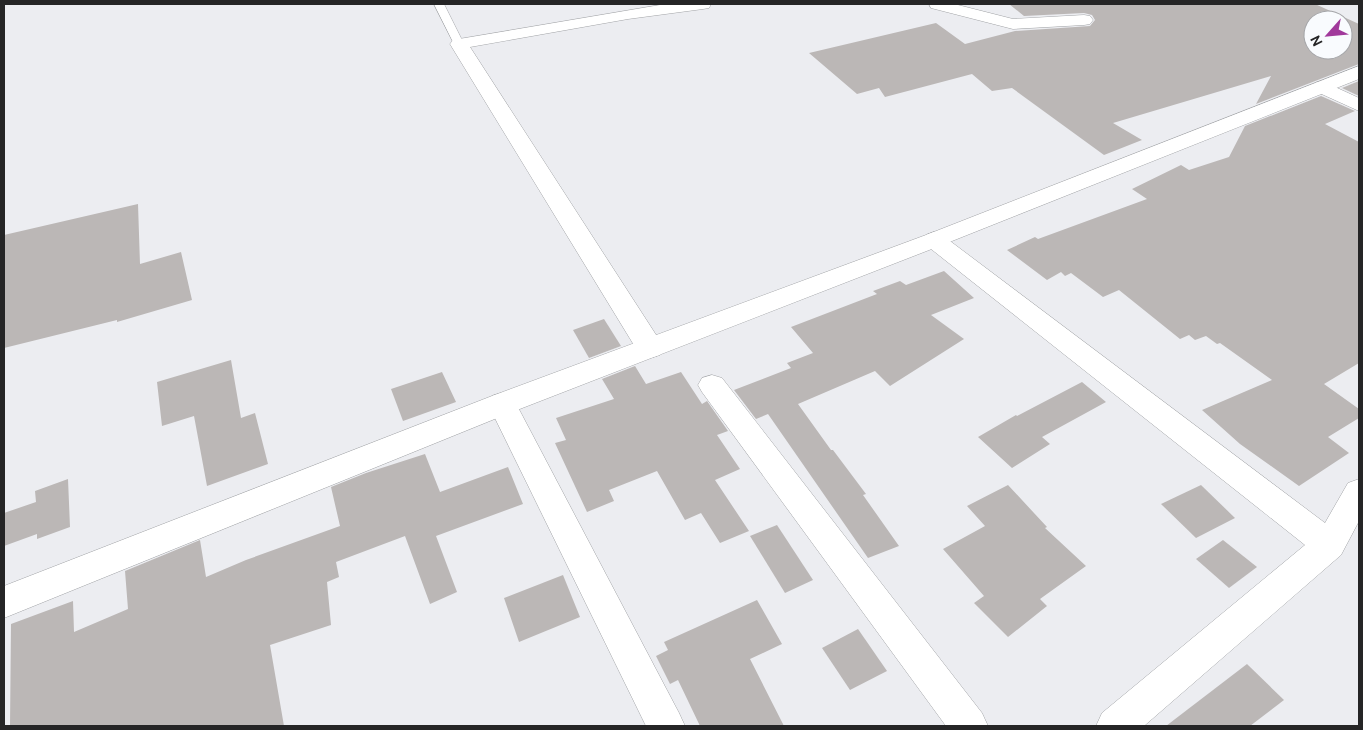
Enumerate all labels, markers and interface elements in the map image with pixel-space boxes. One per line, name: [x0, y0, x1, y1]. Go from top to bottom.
north arrow: [1303, 10, 1353, 60]
text: N: [1306, 32, 1327, 49]

